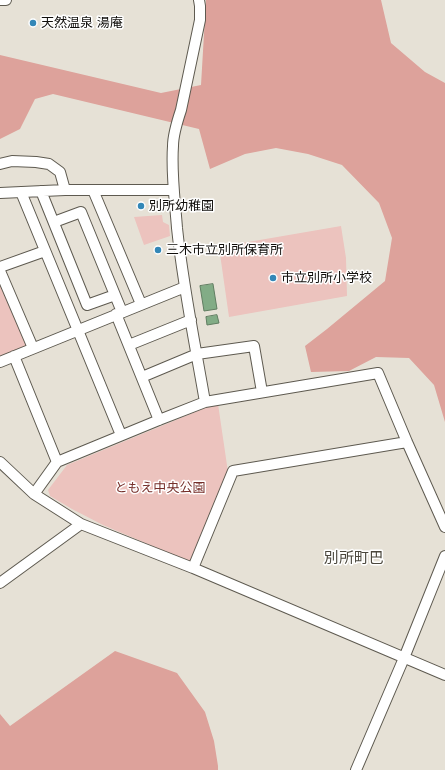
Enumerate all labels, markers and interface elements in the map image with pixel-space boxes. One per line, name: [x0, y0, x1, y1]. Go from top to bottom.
place label: 天然温泉 湯庵: [41, 15, 123, 31]
marker: 天然温泉 湯庵: [28, 18, 38, 28]
place label: 別所幼稚園: [149, 198, 214, 214]
marker: 別所幼稚園: [136, 201, 146, 211]
place label: 三木市立別所保育所: [166, 242, 283, 258]
marker: 三木市立別所保育所: [153, 245, 163, 255]
place label: 市立別所小学校: [281, 270, 372, 286]
marker: 市立別所小学校: [268, 273, 278, 283]
park label: ともえ中央公園: [115, 480, 205, 496]
district label: 別所町巴: [324, 549, 384, 567]

